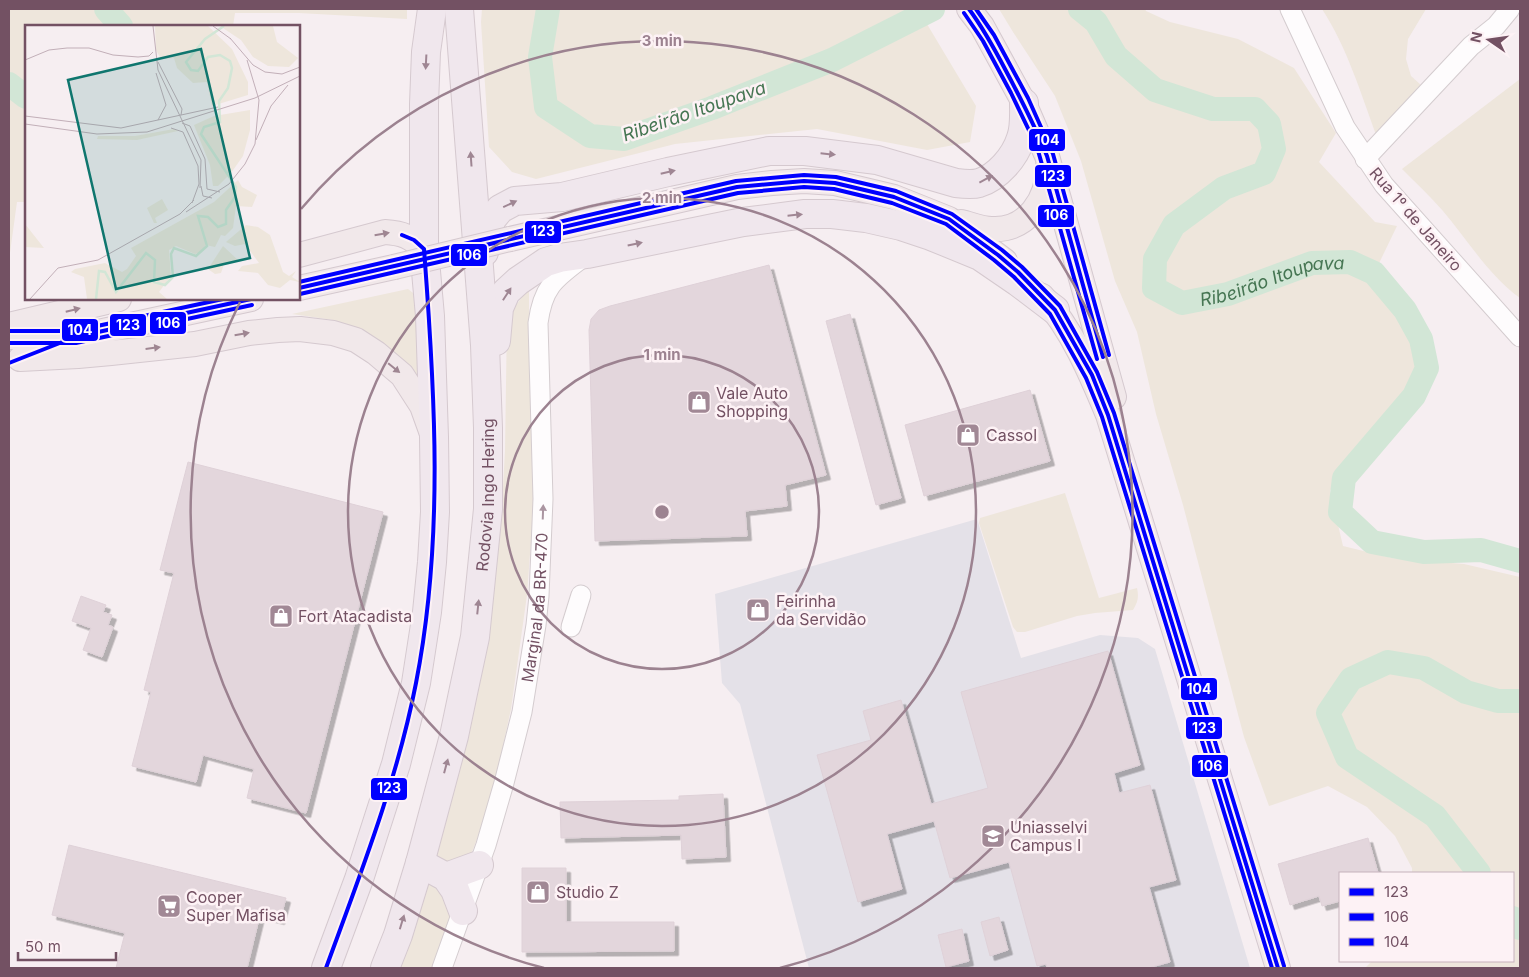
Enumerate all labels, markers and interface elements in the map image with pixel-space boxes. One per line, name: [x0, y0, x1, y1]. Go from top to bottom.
north arrow: [1464, 15, 1514, 65]
inset map: [25, 25, 300, 300]
text: N: [1466, 30, 1485, 44]
text: 3 min: [642, 31, 682, 50]
one-way arrow: [422, 54, 430, 70]
water label: Ribeirão Itoupava: [620, 77, 768, 145]
line badge: 104: [1028, 128, 1066, 152]
text: 104: [1035, 131, 1059, 148]
one-way arrow: [821, 150, 837, 158]
one-way arrow: [467, 151, 475, 167]
street label: Rua 1º de Janeiro: [1365, 163, 1467, 275]
line badge: 123: [1034, 164, 1072, 188]
text: 123: [1041, 167, 1065, 184]
one-way arrow: [661, 168, 676, 176]
one-way arrow: [979, 175, 993, 183]
text: 2 min: [642, 188, 682, 207]
one-way arrow: [502, 200, 517, 209]
line badge: 106: [1037, 204, 1075, 228]
text: 106: [1044, 206, 1068, 223]
one-way arrow: [787, 211, 803, 219]
line badge: 123: [524, 220, 562, 244]
text: 123: [531, 222, 555, 239]
one-way arrow: [374, 229, 390, 237]
one-way arrow: [628, 239, 644, 247]
line badge: 106: [450, 243, 488, 267]
text: 106: [457, 246, 481, 263]
water label: Ribeirão Itoupava: [1198, 252, 1345, 310]
one-way arrow: [502, 288, 511, 301]
one-way arrow: [66, 306, 81, 314]
line badge: 106: [149, 311, 187, 335]
line badge: 123: [109, 313, 147, 337]
text: 106: [156, 314, 180, 331]
text: 123: [116, 316, 140, 333]
line badge: 104: [61, 318, 99, 342]
text: 104: [68, 321, 92, 338]
one-way arrow: [235, 330, 251, 338]
one-way arrow: [145, 344, 161, 352]
text: 1 min: [643, 345, 681, 364]
one-way arrow: [388, 362, 400, 373]
place label: Vale Auto Shopping: [716, 383, 788, 421]
shop icon: Vale Auto Shopping: [686, 389, 712, 415]
street label: Rodovia Ingo Hering: [472, 418, 498, 572]
shop icon: Cassol: [955, 422, 981, 448]
place label: Cassol: [986, 425, 1037, 445]
centre of rings: [653, 503, 671, 521]
one-way arrow: [539, 504, 547, 520]
street label: Marginal da BR-470: [517, 532, 552, 684]
place label: Feirinha da Servidão: [776, 591, 866, 629]
shop icon: Feirinha da Servidão: [745, 597, 771, 623]
one-way arrow: [474, 599, 482, 615]
shop icon: Fort Atacadista: [268, 603, 294, 629]
place label: Fort Atacadista: [298, 606, 412, 626]
line badge: 104: [1180, 677, 1218, 701]
text: 104: [1187, 680, 1211, 697]
line badge: 123: [1185, 716, 1223, 740]
text: 123: [1192, 719, 1216, 736]
line badge: 106: [1191, 754, 1229, 778]
text: 106: [1198, 757, 1222, 774]
one-way arrow: [442, 759, 450, 774]
line badge: 123: [370, 777, 408, 801]
text: 123: [377, 779, 401, 796]
place label: Uniasselvi Campus I: [1010, 817, 1087, 855]
school or university icon: Uniasselvi Campus I: [980, 823, 1006, 849]
legend: [1339, 872, 1514, 962]
shop icon: Studio Z: [525, 879, 551, 905]
place label: Studio Z: [556, 882, 619, 902]
text: 123: [1384, 882, 1409, 901]
place label: Cooper Super Mafisa: [186, 887, 286, 925]
supermarket icon: Cooper Super Mafisa: [156, 893, 182, 919]
text: 106: [1384, 907, 1409, 926]
one-way arrow: [398, 915, 406, 930]
scale bar: [18, 930, 115, 962]
text: 104: [1384, 932, 1409, 951]
text: 50 m: [25, 937, 61, 956]

